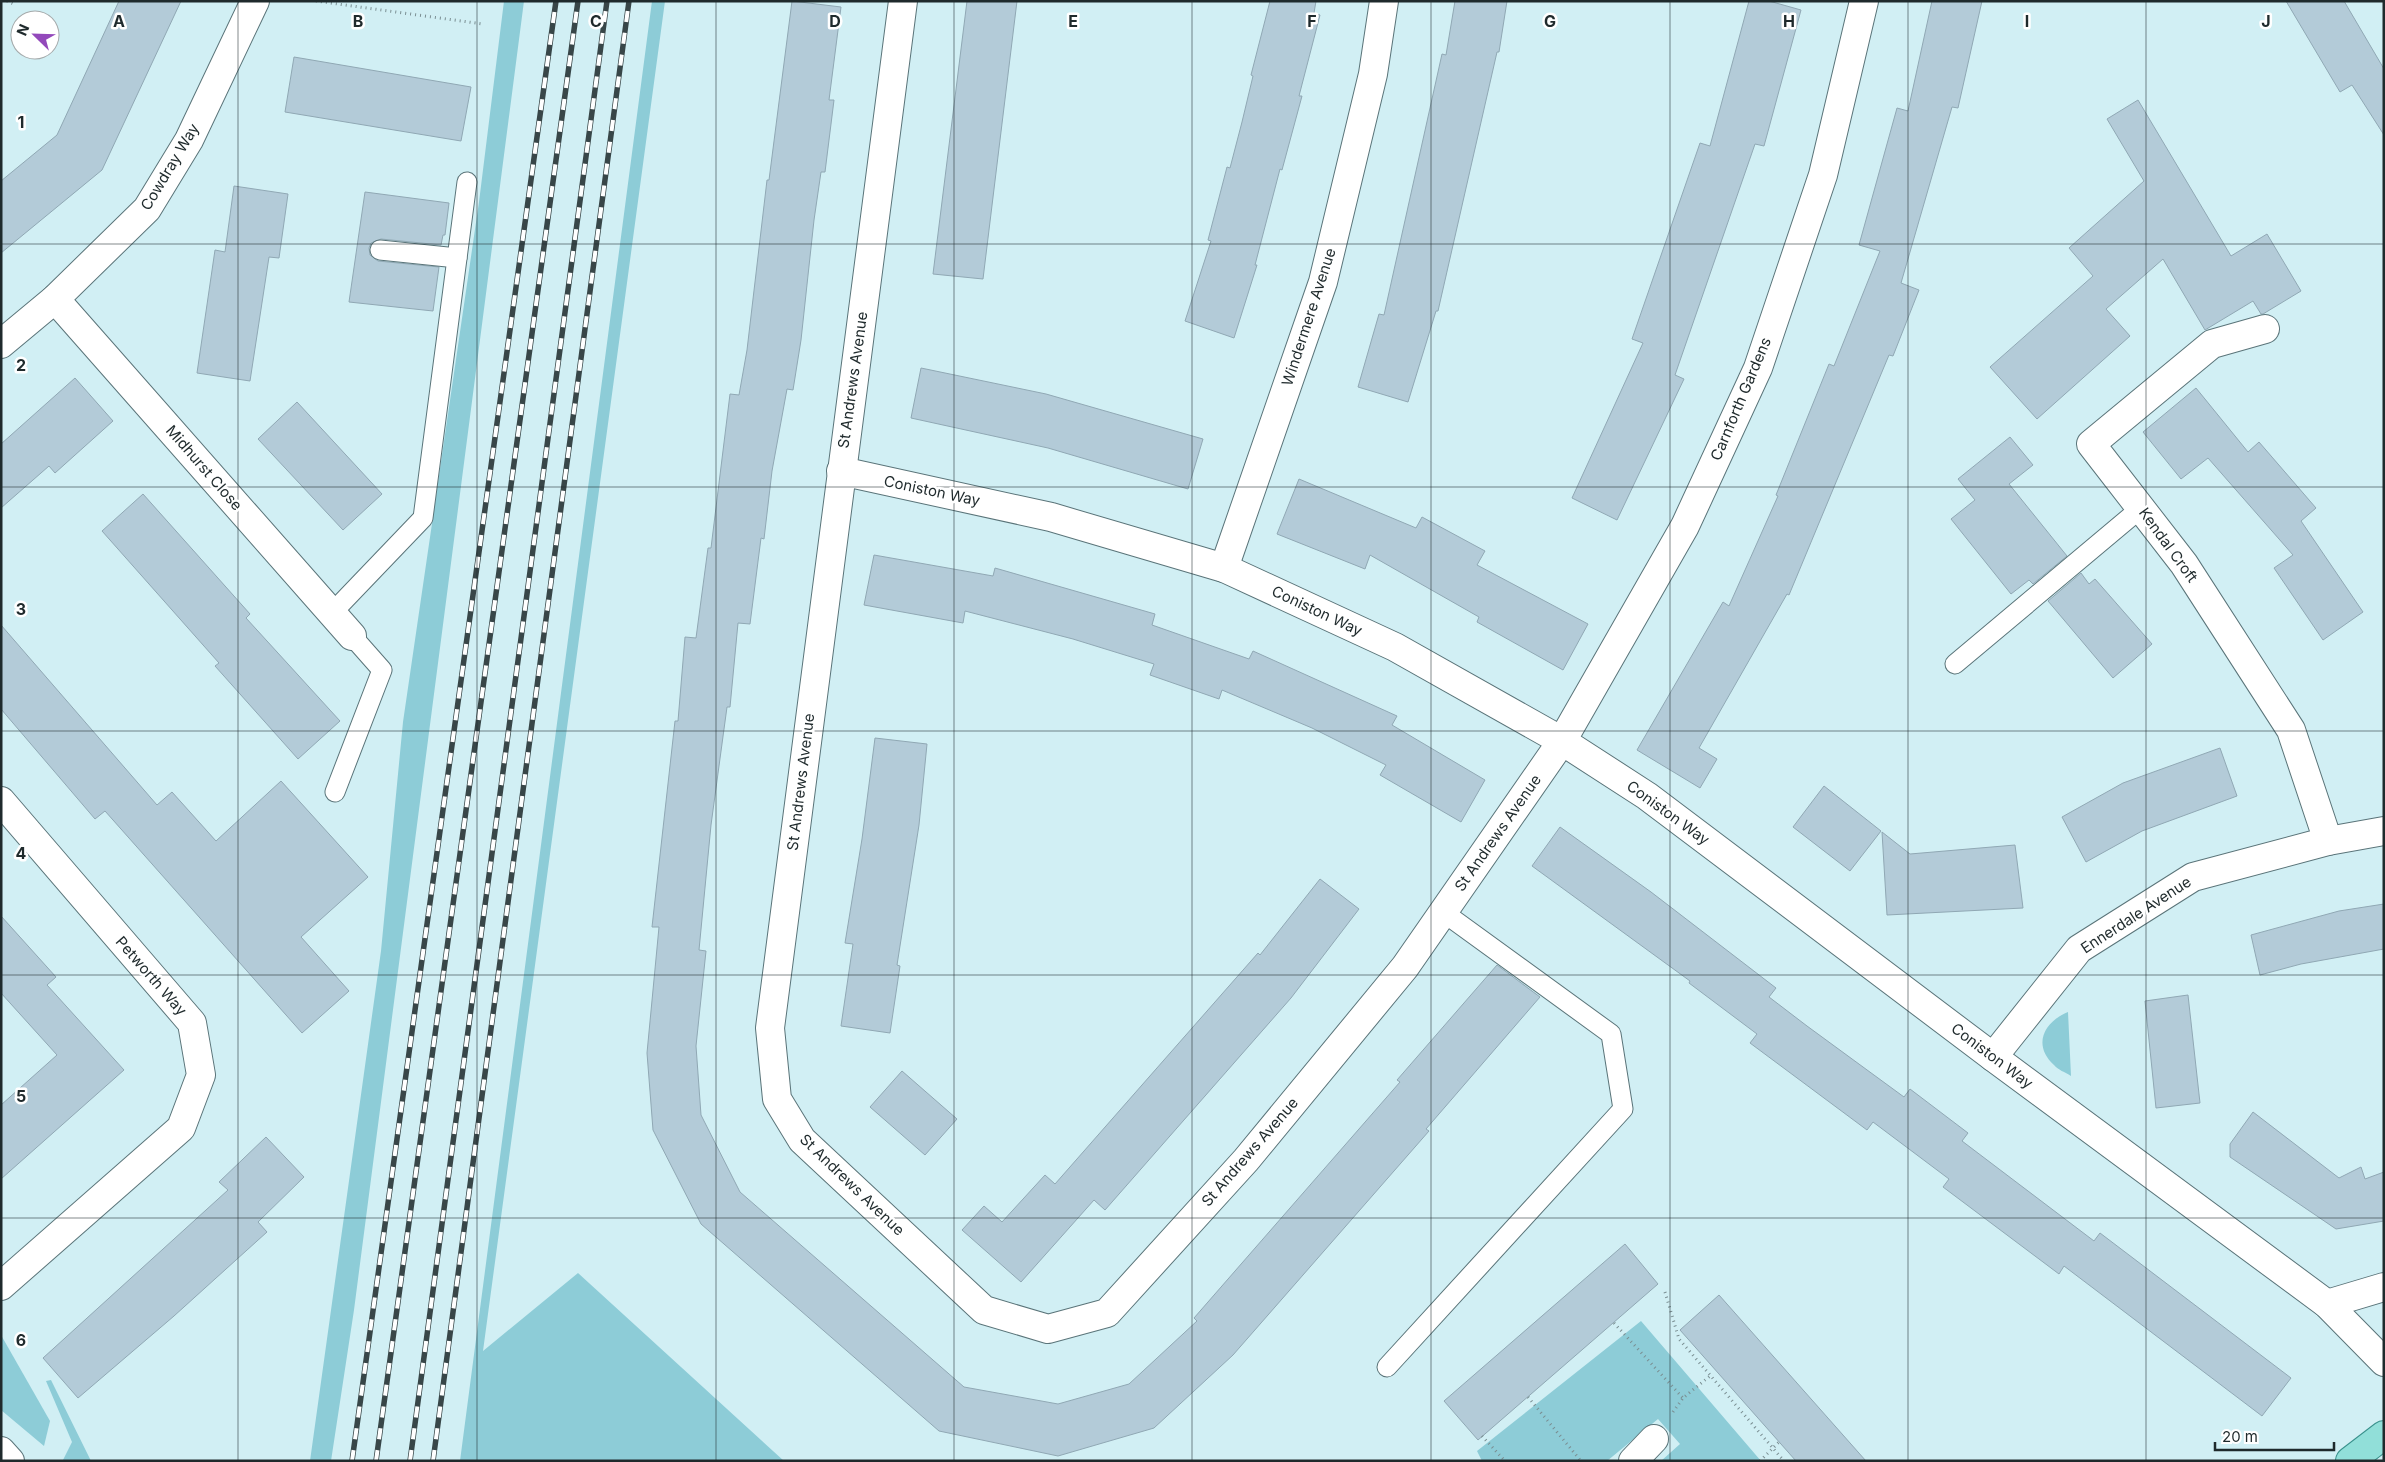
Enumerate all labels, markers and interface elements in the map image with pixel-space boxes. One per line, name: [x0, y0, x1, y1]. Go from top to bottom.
north arrow: [10, 10, 60, 60]
text: A: [113, 11, 125, 31]
text: B: [353, 11, 363, 31]
text: C: [590, 11, 602, 31]
text: D: [829, 11, 841, 31]
text: E: [1068, 11, 1078, 31]
text: F: [1307, 11, 1317, 31]
text: G: [1544, 11, 1556, 31]
text: H: [1783, 11, 1795, 31]
text: I: [2025, 11, 2029, 31]
text: J: [2261, 11, 2271, 31]
text: N: [13, 21, 32, 38]
text: 1: [18, 112, 24, 132]
street label: Cowdray Way: [136, 119, 203, 214]
street label: Windermere Avenue: [1277, 245, 1340, 388]
street label: St Andrews Avenue: [833, 310, 872, 450]
street label: Carnforth Gardens: [1706, 334, 1775, 463]
text: 2: [16, 355, 26, 375]
street label: Midhurst Close: [162, 421, 247, 514]
street label: Coniston Way: [882, 471, 982, 510]
street label: Kendal Croft: [2135, 504, 2202, 586]
street label: Coniston Way: [1269, 581, 1366, 640]
text: 3: [16, 599, 26, 619]
street label: St Andrews Avenue: [783, 712, 818, 852]
street label: St Andrews Avenue: [1450, 771, 1545, 895]
street label: Coniston Way: [1623, 776, 1714, 849]
text: 4: [16, 843, 27, 863]
street label: Ennerdale Avenue: [2077, 872, 2194, 957]
street label: Petworth Way: [112, 932, 191, 1020]
street label: Coniston Way: [1948, 1019, 2038, 1093]
text: 5: [16, 1086, 26, 1106]
street label: St Andrews Avenue: [1197, 1093, 1302, 1210]
street label: St Andrews Avenue: [796, 1130, 909, 1239]
text: 6: [16, 1330, 26, 1350]
scale bar: [2215, 1420, 2334, 1452]
text: 20 m: [2222, 1427, 2258, 1446]

